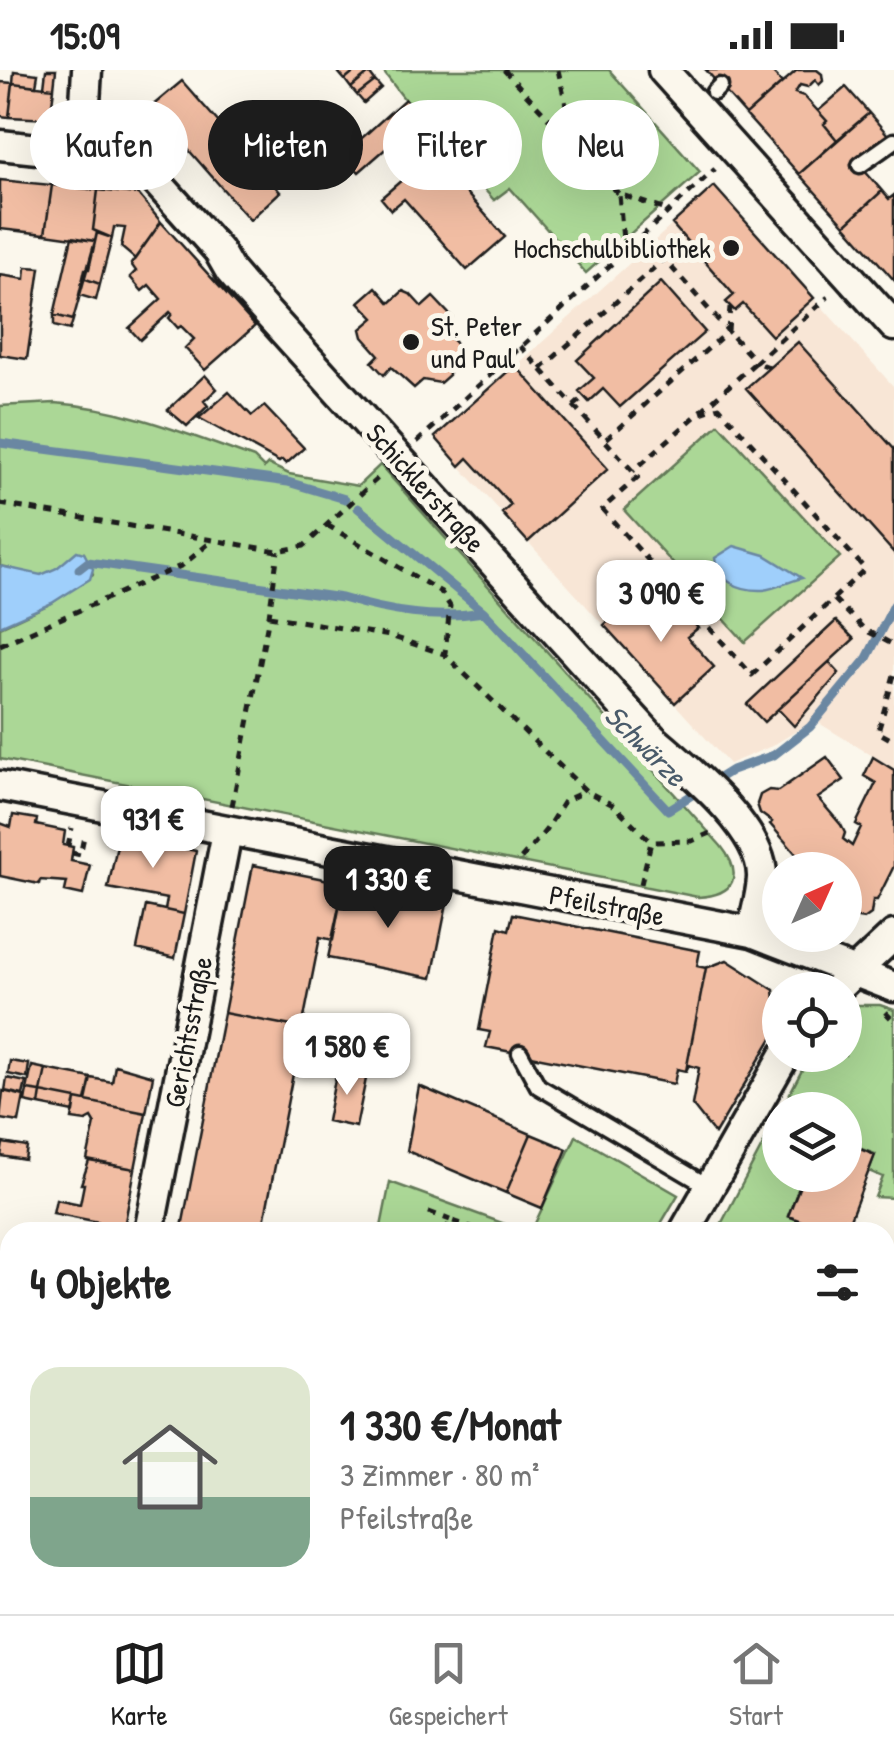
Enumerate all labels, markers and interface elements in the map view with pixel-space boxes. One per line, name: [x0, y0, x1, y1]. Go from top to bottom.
text: 15:09: [50, 9, 120, 61]
chip: Kaufen: [30, 100, 188, 190]
chip: Mieten: [208, 100, 363, 190]
chip: Filter: [383, 100, 522, 190]
chip: Neu: [542, 100, 659, 190]
place label: Hochschulbibliothek: [513, 229, 711, 267]
marker: Hochschulbibliothek: [720, 237, 742, 259]
place label: St. Peter und Paul: [431, 307, 522, 377]
marker: St. Peter und Paul: [400, 331, 422, 353]
street label: Schicklerstraße: [358, 415, 494, 561]
pin: 3 090 €: [569, 560, 753, 645]
text: 3 090 €: [619, 571, 703, 614]
water label: Schwärze: [597, 696, 696, 795]
pin: 931 €: [83, 786, 223, 871]
text: 931 €: [123, 797, 183, 840]
pin: 1 330 €: [296, 846, 480, 931]
north arrow: [762, 852, 862, 952]
map controls: [762, 852, 862, 1192]
text: 1 330 €: [346, 857, 430, 900]
street label: Pfeilstraße: [546, 875, 668, 935]
street label: Gerichtsstraße: [155, 953, 221, 1111]
button: locate: [762, 972, 862, 1072]
pin: 1 580 €: [255, 1013, 439, 1098]
text: 1 580 €: [305, 1024, 389, 1067]
button: layers: [762, 1092, 862, 1192]
text: 4 Objekte: [30, 1254, 171, 1311]
icon: filters: [810, 1255, 865, 1310]
text: 1 330 €/Monat: [340, 1396, 561, 1453]
icon: home: [110, 1407, 230, 1527]
text: 3 Zimmer · 80 m²: [340, 1453, 539, 1496]
text: Pfeilstraße: [340, 1496, 473, 1539]
tab: Karte: [110, 1636, 168, 1734]
tab: Gespeichert: [389, 1636, 508, 1734]
tab: Start: [729, 1636, 784, 1734]

